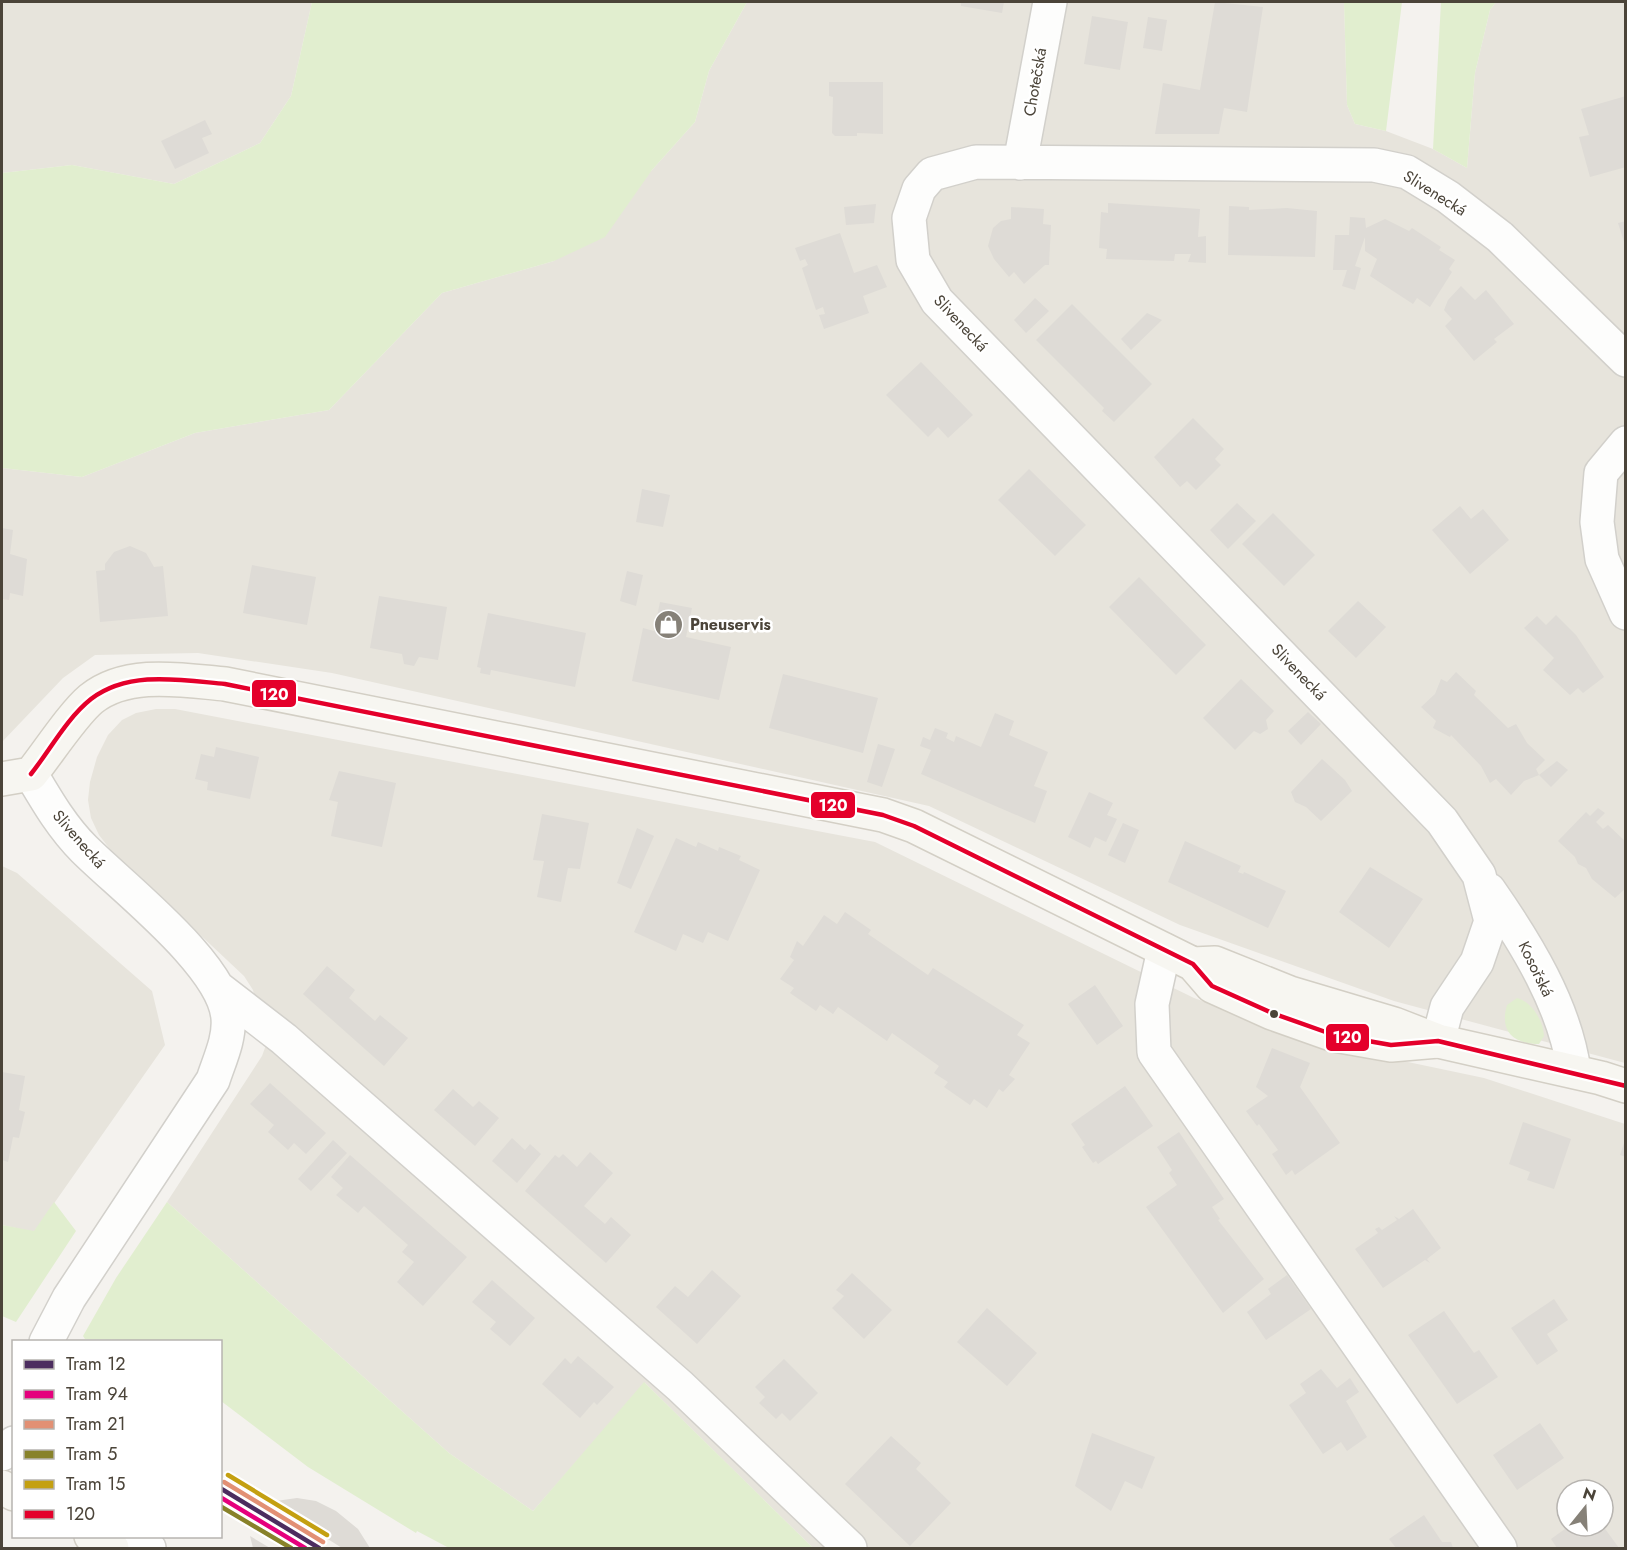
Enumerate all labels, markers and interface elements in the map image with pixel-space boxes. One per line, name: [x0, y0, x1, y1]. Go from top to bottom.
street label: Chotečská: [1018, 46, 1052, 118]
street label: Slivenecká: [1399, 165, 1471, 221]
street label: Slivenecká: [928, 289, 994, 357]
shop icon: Pneuservis: [653, 608, 685, 640]
place label: Pneuservis: [690, 613, 771, 636]
street label: Slivenecká: [1266, 639, 1332, 705]
line badge: 120: [251, 679, 297, 708]
text: 120: [259, 683, 289, 706]
line badge: 120: [810, 791, 856, 819]
text: 120: [818, 794, 848, 817]
street label: Slivenecká: [47, 805, 111, 873]
street label: Kosořská: [1513, 937, 1559, 1001]
unlabelled marker: [1268, 1008, 1280, 1020]
line badge: 120: [1325, 1023, 1370, 1052]
text: 120: [1332, 1026, 1362, 1049]
legend: [12, 1340, 222, 1538]
text: Tram 12: [66, 1351, 126, 1377]
text: Tram 94: [66, 1381, 128, 1407]
text: Tram 21: [66, 1411, 126, 1437]
text: Tram 5: [66, 1441, 117, 1467]
text: Tram 15: [66, 1471, 125, 1497]
north arrow: [1555, 1478, 1615, 1538]
text: N: [1580, 1481, 1599, 1507]
text: 120: [66, 1501, 95, 1527]

